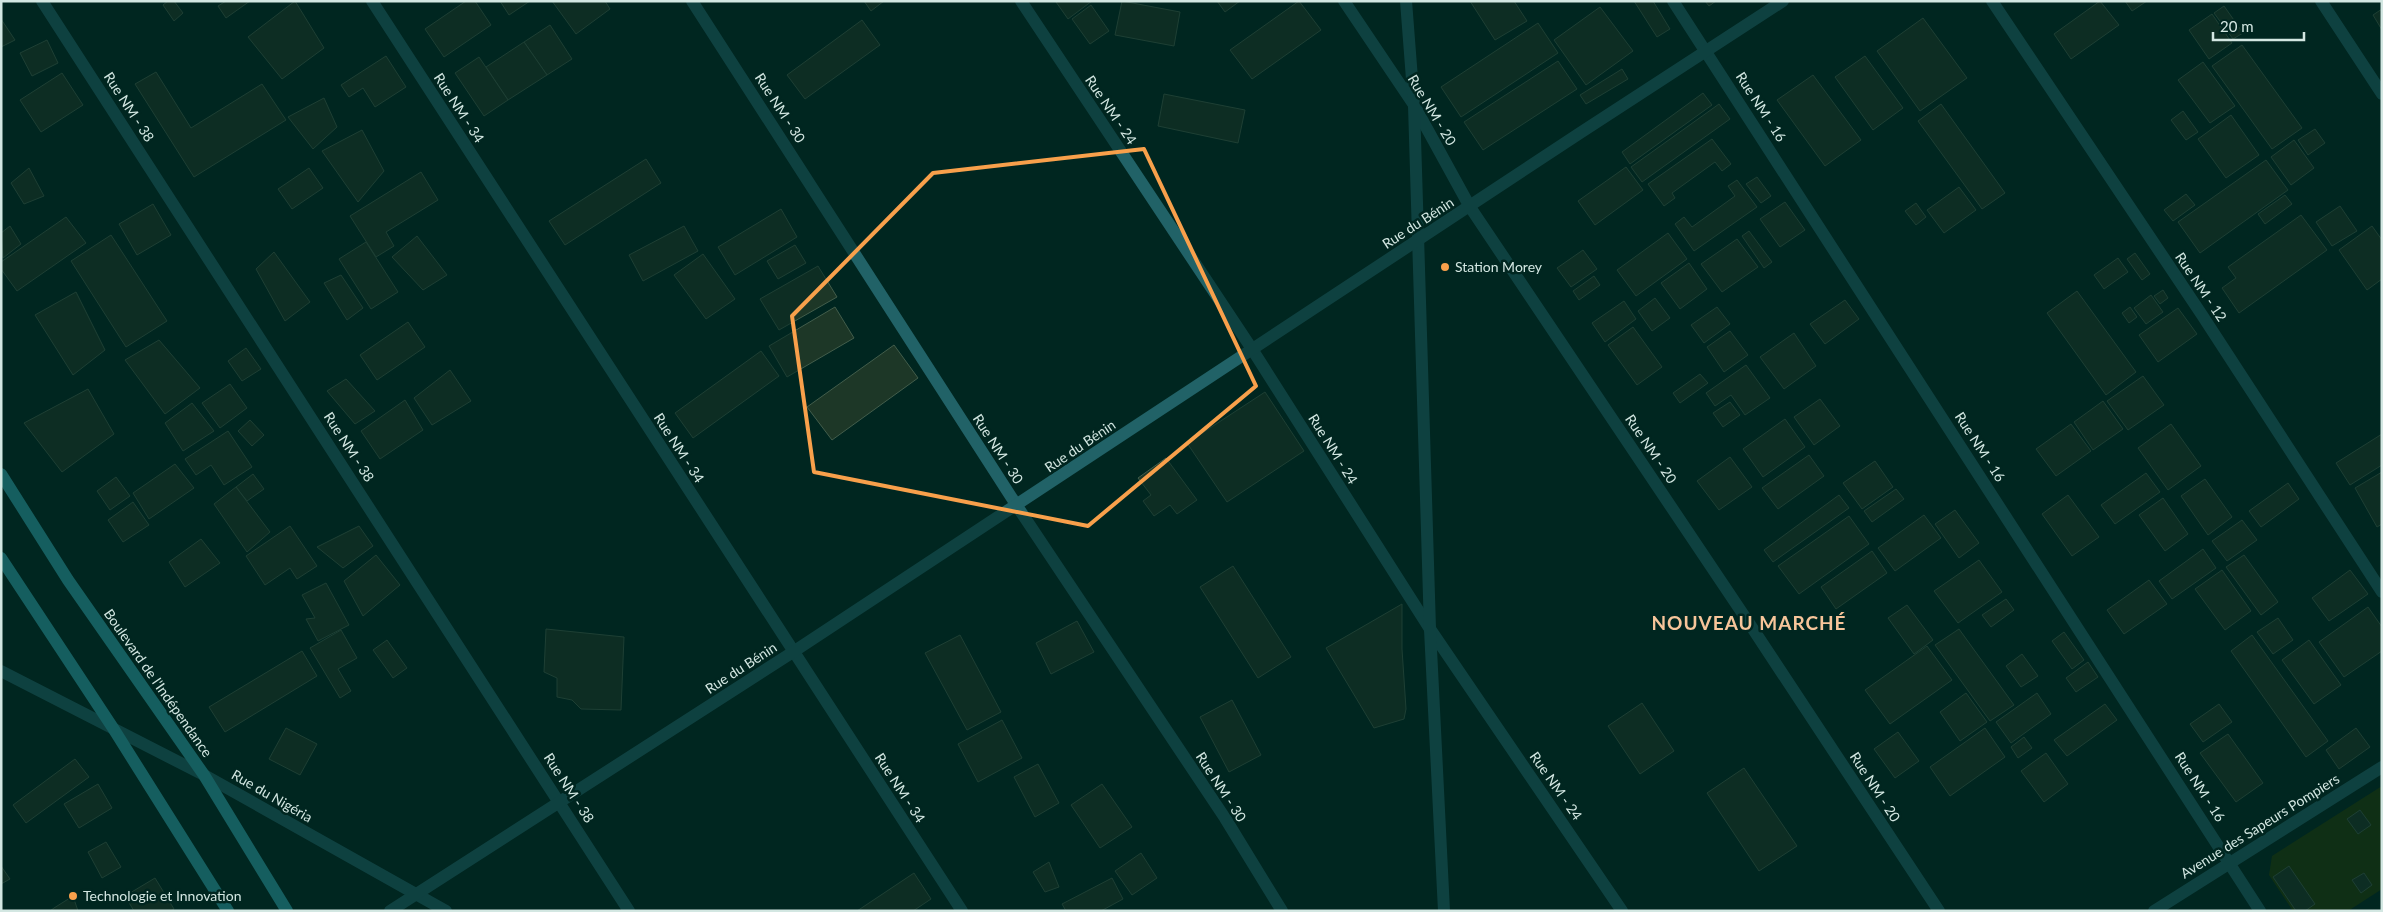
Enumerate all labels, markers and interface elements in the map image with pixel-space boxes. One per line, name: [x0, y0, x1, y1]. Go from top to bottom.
scale bar: [2213, 10, 2304, 42]
text: 20 m: [2220, 17, 2254, 35]
street label: Rue NM - 38: [101, 69, 158, 145]
street label: Rue NM - 16: [1733, 69, 1790, 145]
street label: Rue NM - 34: [431, 70, 488, 146]
street label: Rue NM - 30: [752, 70, 809, 146]
street label: Rue NM - 20: [1405, 71, 1460, 148]
street label: Rue NM - 24: [1082, 72, 1141, 147]
street label: Rue du Bénin: [1379, 193, 1457, 252]
street label: Rue NM - 12: [2172, 249, 2231, 324]
place label: Station Morey: [1455, 258, 1543, 275]
marker: Station Morey: [1439, 261, 1451, 273]
street label: Rue NM - 38: [321, 409, 378, 485]
street label: Rue NM - 16: [1952, 409, 2009, 485]
street label: Rue NM - 34: [651, 410, 708, 486]
street label: Rue NM - 24: [1305, 410, 1362, 487]
street label: Rue NM - 30: [970, 411, 1027, 487]
street label: Rue NM - 20: [1622, 411, 1681, 486]
street label: Rue du Bénin: [1041, 416, 1118, 476]
street label: Boulevard de l'Indépendance: [101, 605, 216, 760]
district label: NOUVEAU MARCHÉ: [1651, 611, 1847, 634]
street label: Rue du Bénin: [702, 638, 780, 697]
street label: Rue NM - 24: [1527, 748, 1586, 823]
street label: Rue NM - 30: [1193, 749, 1250, 825]
street label: Rue NM - 20: [1847, 749, 1904, 825]
street label: Rue NM - 16: [2172, 749, 2229, 825]
street label: Rue NM - 38: [541, 750, 598, 826]
street label: Rue NM - 34: [872, 750, 929, 826]
street label: Rue du Nigéria: [229, 766, 316, 826]
street label: Avenue des Sapeurs Pompiers: [2177, 770, 2342, 882]
place label: Technologie et Innovation: [83, 887, 241, 904]
marker: Technologie et Innovation: [67, 890, 79, 902]

